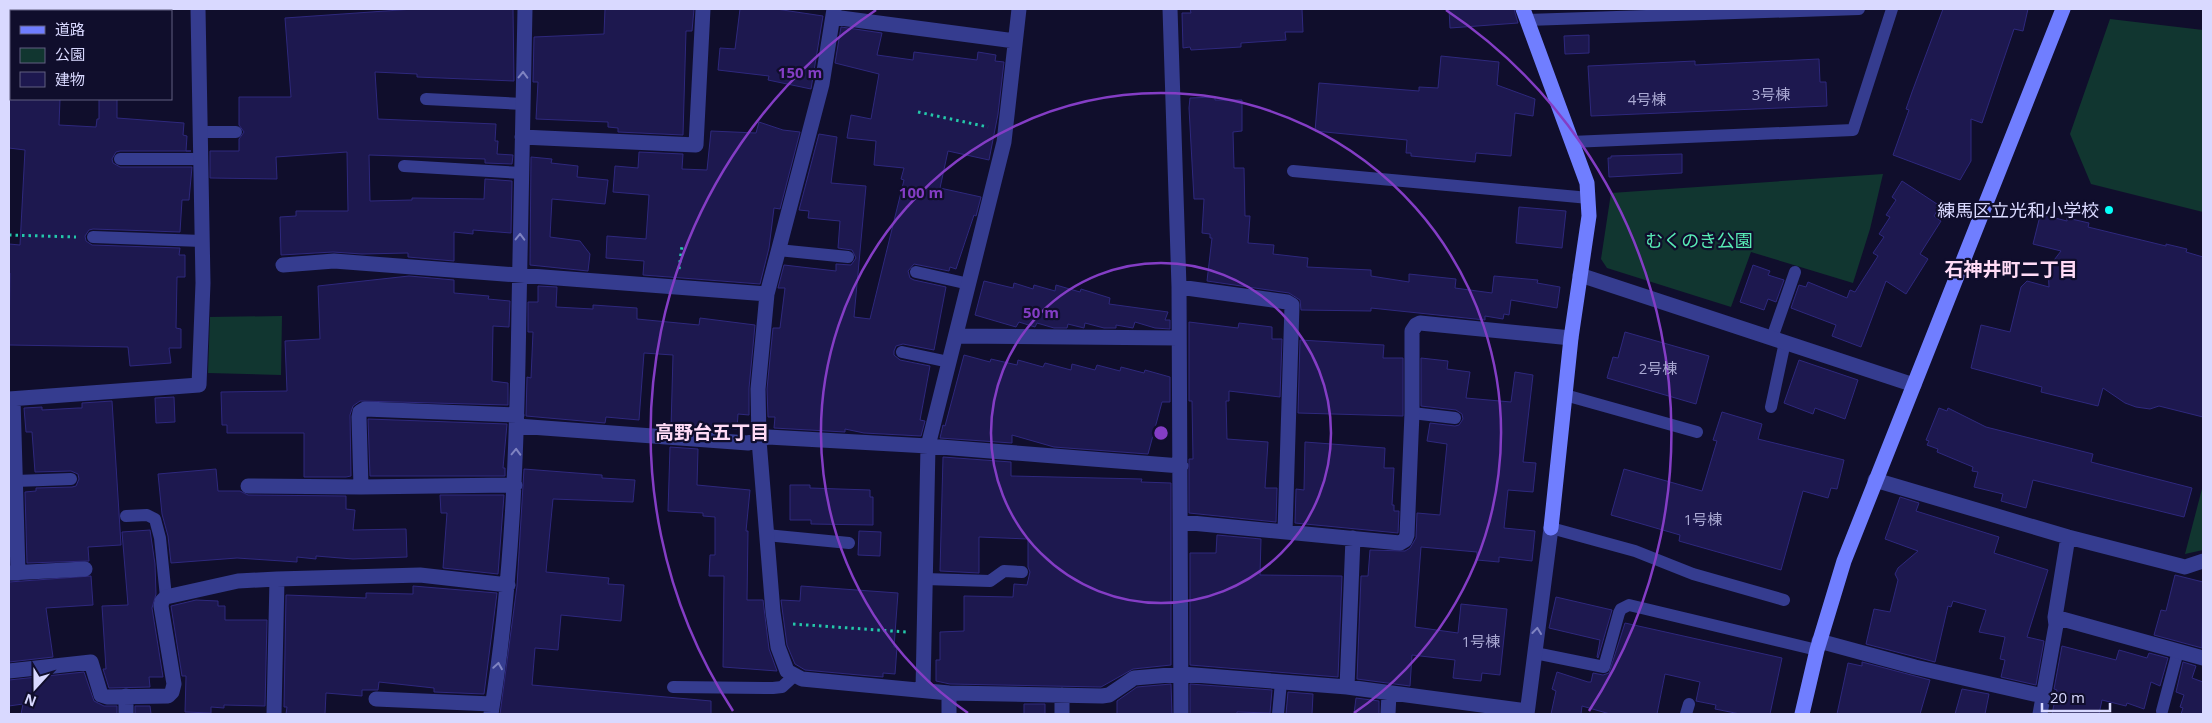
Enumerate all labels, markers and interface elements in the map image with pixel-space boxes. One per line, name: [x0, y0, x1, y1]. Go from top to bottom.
legend: [10, 10, 172, 100]
text: 道路: [55, 19, 85, 39]
text: 公園: [55, 44, 85, 64]
text: 150 m: [778, 62, 822, 82]
text: 建物: [55, 69, 85, 89]
one-way arrow: [518, 70, 529, 78]
house number: 3号棟: [1752, 84, 1790, 104]
house number: 4号棟: [1628, 89, 1666, 109]
text: 100 m: [899, 182, 943, 202]
place label: 練馬区立光和小学校: [1937, 198, 2099, 222]
marker: 練馬区立光和小学校: [2103, 204, 2115, 216]
park label: むくのき公園: [1645, 228, 1753, 252]
one-way arrow: [515, 233, 526, 241]
district label: 石神井町二丁目: [1944, 256, 2078, 282]
text: 50 m: [1023, 302, 1059, 322]
house number: 2号棟: [1639, 358, 1677, 378]
district label: 高野台五丁目: [655, 419, 769, 445]
centre of rings: [1152, 424, 1170, 442]
one-way arrow: [511, 448, 521, 456]
house number: 1号棟: [1684, 509, 1722, 529]
one-way arrow: [1531, 627, 1542, 635]
house number: 1号棟: [1462, 631, 1500, 651]
one-way arrow: [493, 662, 503, 670]
north arrow: [10, 663, 60, 713]
scale bar: [2042, 680, 2110, 712]
text: 20 m: [2050, 687, 2085, 707]
text: N: [21, 690, 39, 712]

